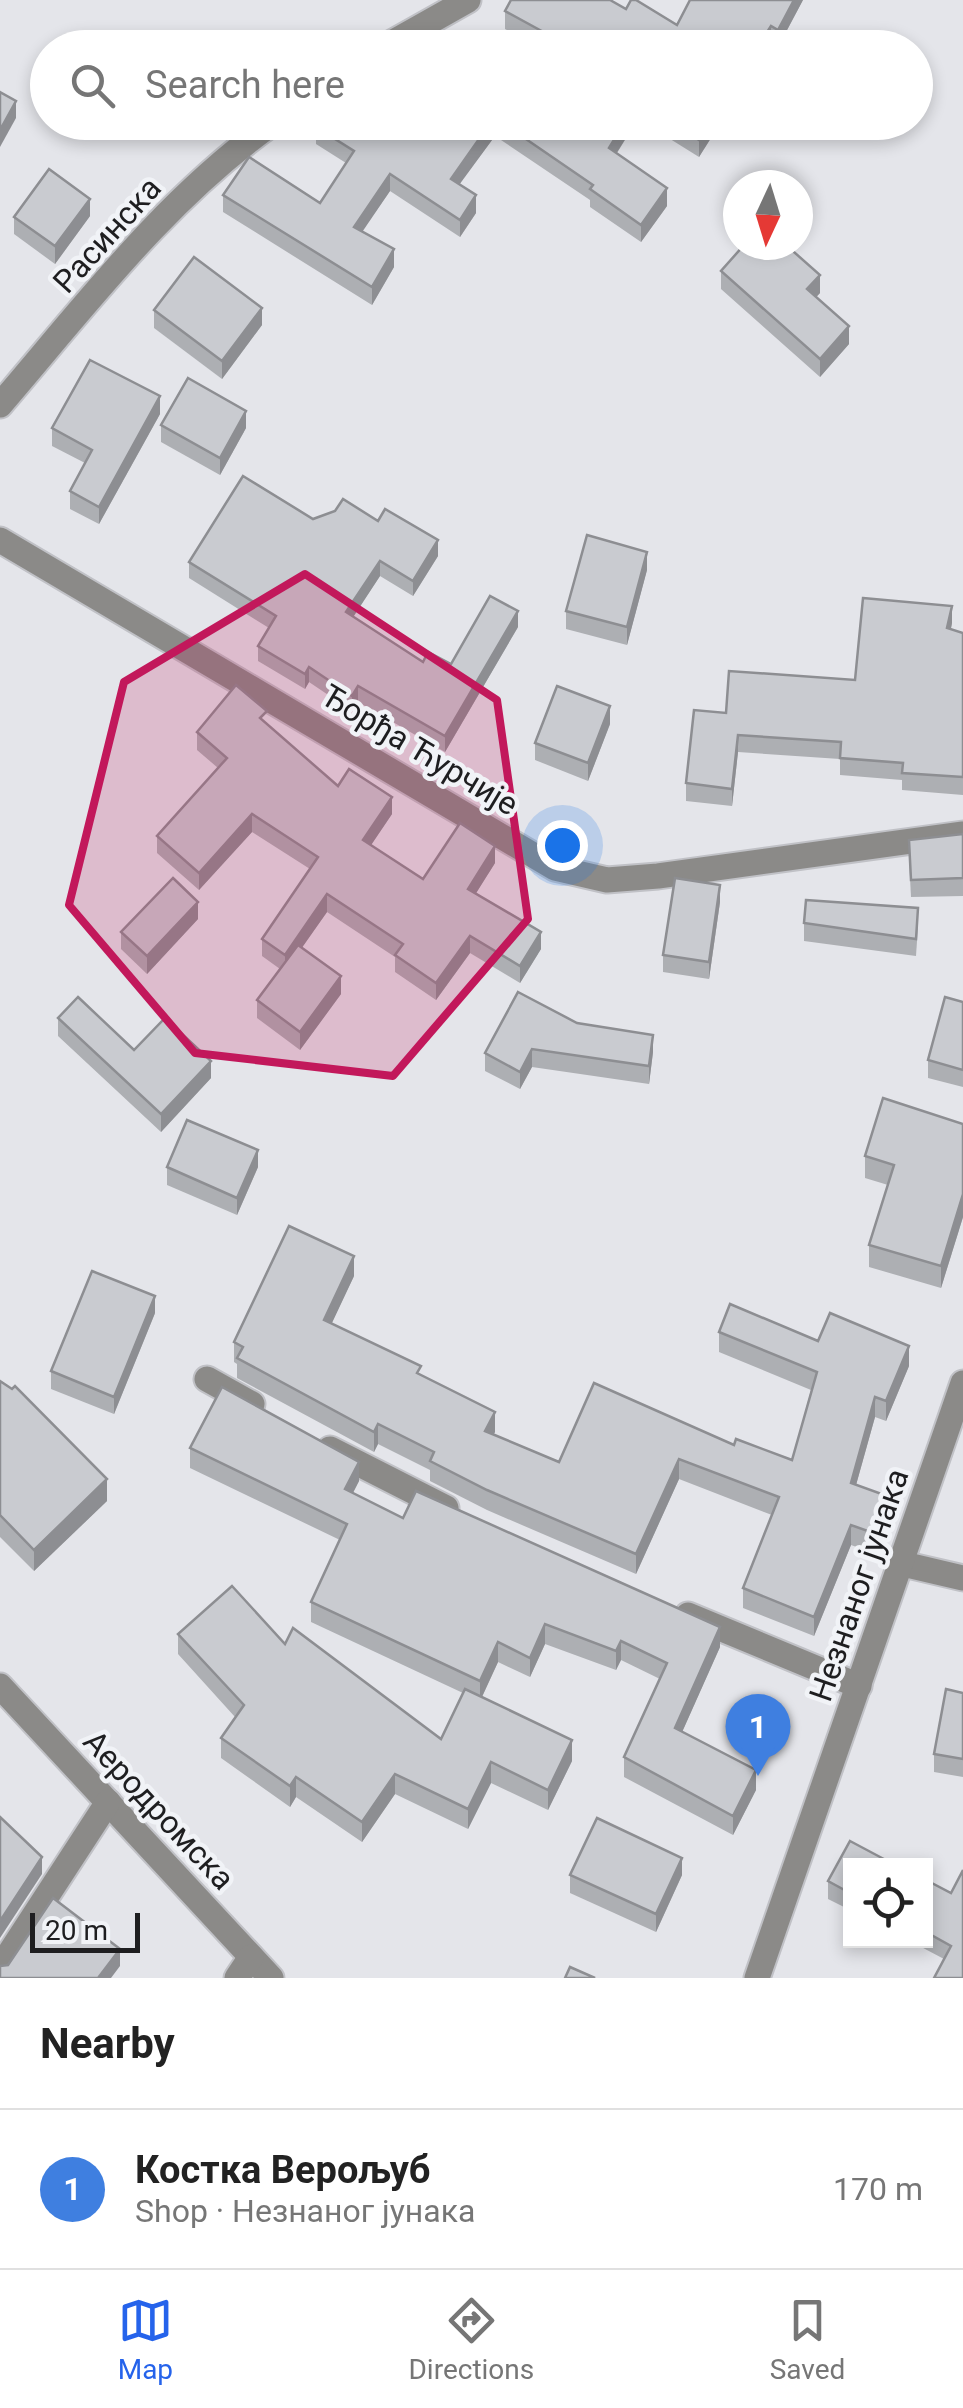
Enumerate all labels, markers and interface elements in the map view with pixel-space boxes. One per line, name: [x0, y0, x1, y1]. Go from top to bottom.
search box: [30, 30, 933, 140]
icon: search: [65, 58, 120, 113]
text: Search here: [145, 63, 345, 107]
street label: Расинска: [45, 169, 169, 301]
north arrow: [723, 170, 813, 260]
street label: Ђорђа Ћурчије: [315, 677, 525, 823]
your location: [537, 820, 588, 871]
street label: Незнаног јунака: [801, 1464, 917, 1706]
pin: 1: [726, 1694, 790, 1776]
street label: Аеродромска: [76, 1723, 242, 1897]
map controls: [843, 1858, 933, 1948]
button: locate: [843, 1858, 933, 1948]
scale bar: [30, 1908, 140, 1952]
text: 20 m: [45, 1914, 108, 1947]
text: Nearby: [40, 2019, 175, 2068]
text: Костка Верољуб: [135, 2148, 430, 2192]
text: 1: [63, 2170, 82, 2208]
text: 170 m: [833, 2170, 923, 2208]
text: Shop · Незнаног јунака: [135, 2192, 475, 2230]
tab: Map: [118, 2293, 173, 2386]
tab: Directions: [408, 2293, 534, 2386]
tab: Saved: [770, 2293, 845, 2386]

